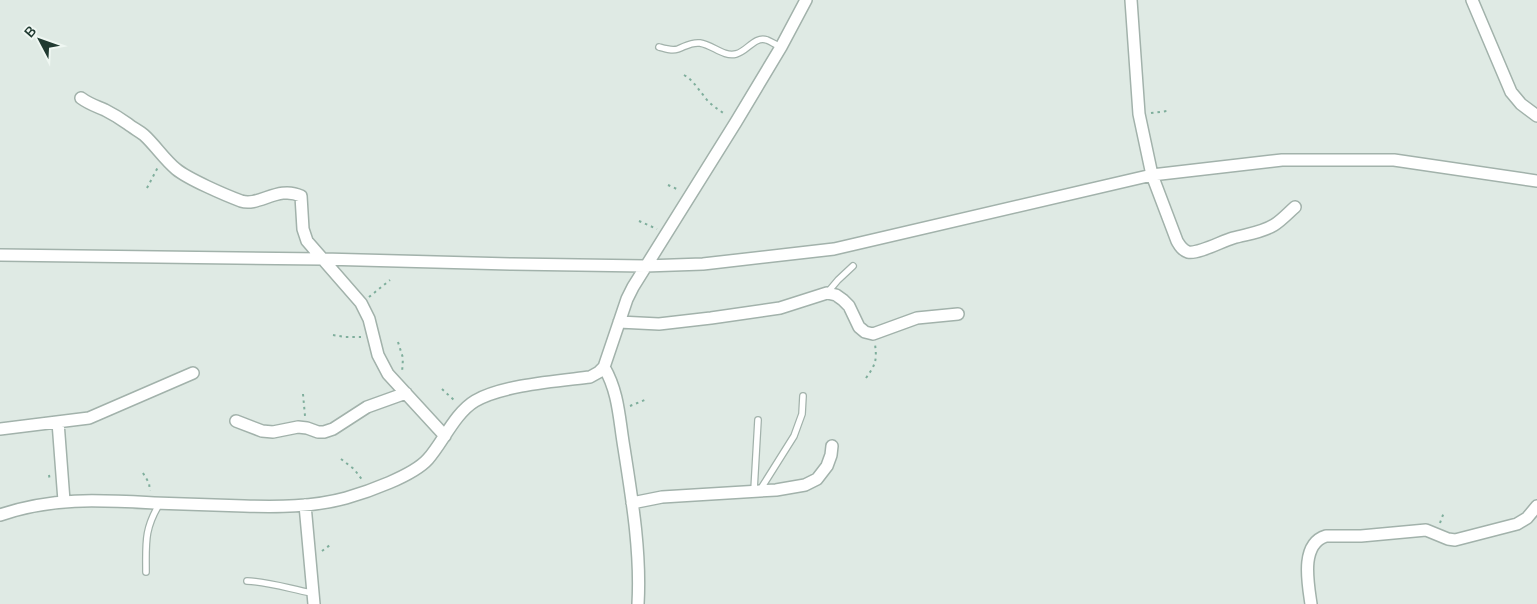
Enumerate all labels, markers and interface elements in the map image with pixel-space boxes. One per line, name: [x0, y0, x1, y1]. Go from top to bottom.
north arrow: [15, 15, 65, 65]
text: B: [20, 22, 41, 42]

